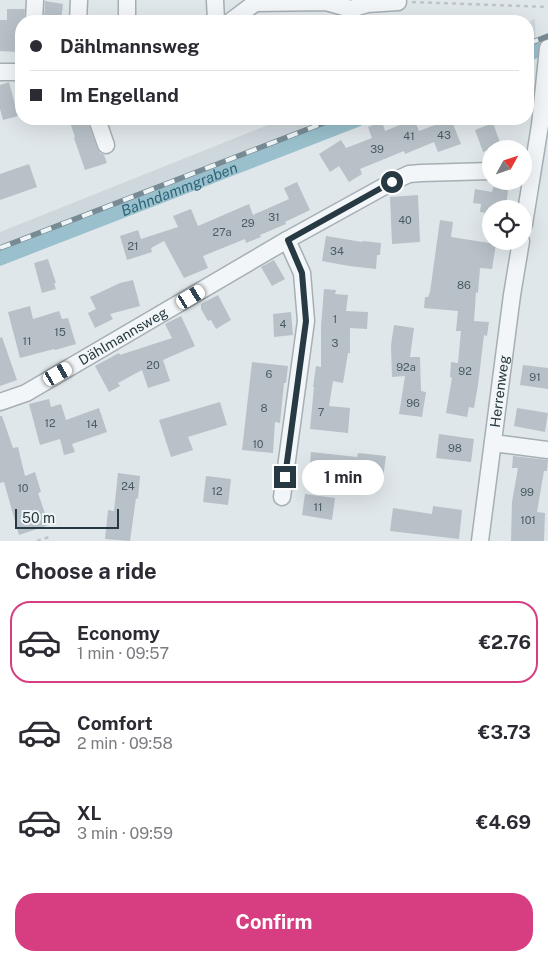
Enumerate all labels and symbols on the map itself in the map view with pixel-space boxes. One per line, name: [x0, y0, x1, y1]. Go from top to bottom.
house number: 43: [437, 129, 451, 141]
house number: 41: [403, 130, 415, 142]
north arrow: [482, 140, 532, 190]
house number: 39: [370, 143, 384, 155]
water label: Bahndammgraben: [118, 158, 240, 219]
route start: [381, 171, 403, 193]
house number: 31: [268, 211, 280, 223]
house number: 40: [398, 214, 412, 226]
house number: 29: [241, 217, 255, 229]
house number: 27a: [212, 226, 232, 238]
house number: 21: [127, 240, 139, 252]
house number: 34: [330, 245, 344, 257]
house number: 86: [457, 279, 471, 291]
car: [174, 283, 207, 311]
street label: Dählmannsweg: [76, 304, 171, 368]
house number: 1: [333, 313, 337, 325]
house number: 4: [280, 318, 287, 330]
house number: 15: [54, 326, 66, 338]
house number: 11: [23, 335, 31, 347]
house number: 3: [332, 337, 339, 349]
street label: Herrenweg: [487, 354, 512, 428]
house number: 20: [146, 359, 160, 371]
car: [41, 360, 74, 388]
house number: 92a: [396, 361, 416, 373]
house number: 92: [458, 365, 472, 377]
house number: 6: [266, 368, 273, 380]
house number: 91: [529, 371, 541, 383]
house number: 96: [406, 397, 420, 409]
house number: 8: [260, 402, 268, 414]
house number: 7: [318, 406, 325, 418]
house number: 12: [44, 417, 56, 429]
house number: 14: [86, 418, 98, 430]
house number: 10: [252, 438, 264, 450]
house number: 98: [448, 442, 462, 454]
callout: 1 min: [302, 460, 385, 494]
route end: [274, 466, 296, 488]
house number: 24: [121, 480, 135, 492]
house number: 10: [17, 482, 29, 494]
house number: 12: [211, 485, 223, 497]
house number: 99: [520, 486, 534, 498]
house number: 11: [314, 501, 322, 513]
scale bar: [15, 506, 119, 529]
house number: 101: [520, 514, 536, 526]

